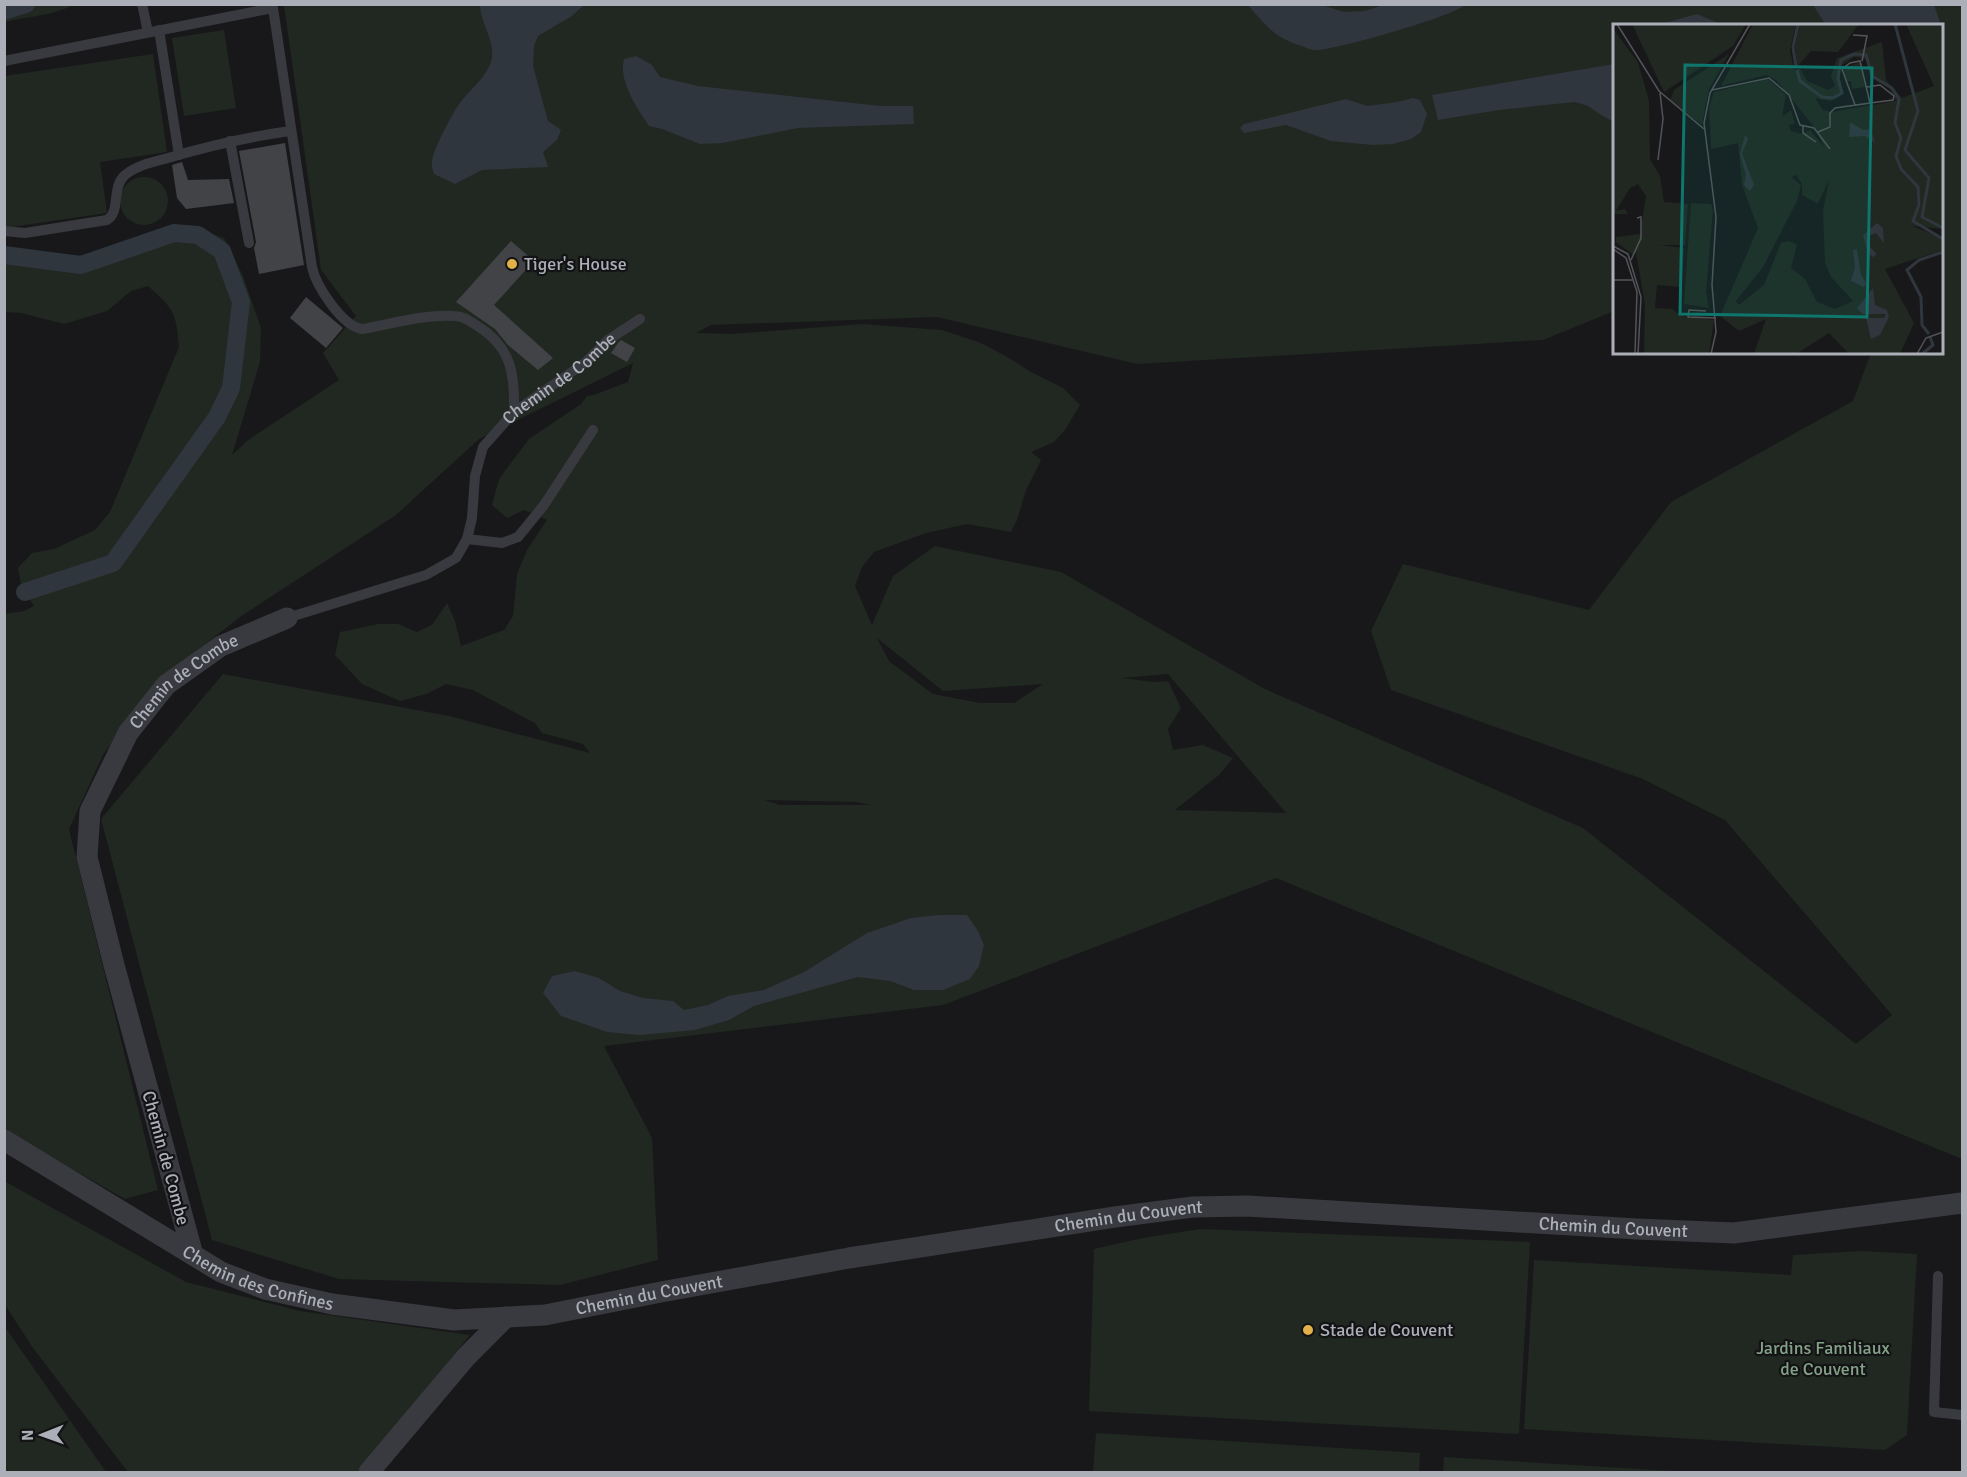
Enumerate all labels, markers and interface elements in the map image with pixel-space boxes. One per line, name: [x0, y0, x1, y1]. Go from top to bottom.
inset map: [1613, 24, 1943, 354]
place label: Tiger's House: [524, 253, 627, 275]
marker: Tiger's House: [505, 257, 519, 271]
street label: Chemin de Combe: [497, 327, 620, 429]
street label: Chemin de Combe: [124, 629, 242, 733]
street label: Chemin de Combe: [137, 1088, 195, 1228]
street label: Chemin du Couvent: [1053, 1196, 1203, 1237]
street label: Chemin du Couvent: [1538, 1212, 1688, 1242]
street label: Chemin des Confines: [178, 1240, 336, 1315]
street label: Chemin du Couvent: [574, 1270, 724, 1320]
place label: Stade de Couvent: [1320, 1319, 1453, 1341]
marker: Stade de Couvent: [1301, 1323, 1315, 1337]
park label: Jardins Familiaux de Couvent: [1756, 1337, 1891, 1380]
north arrow: [12, 1405, 72, 1465]
text: N: [18, 1430, 38, 1441]

